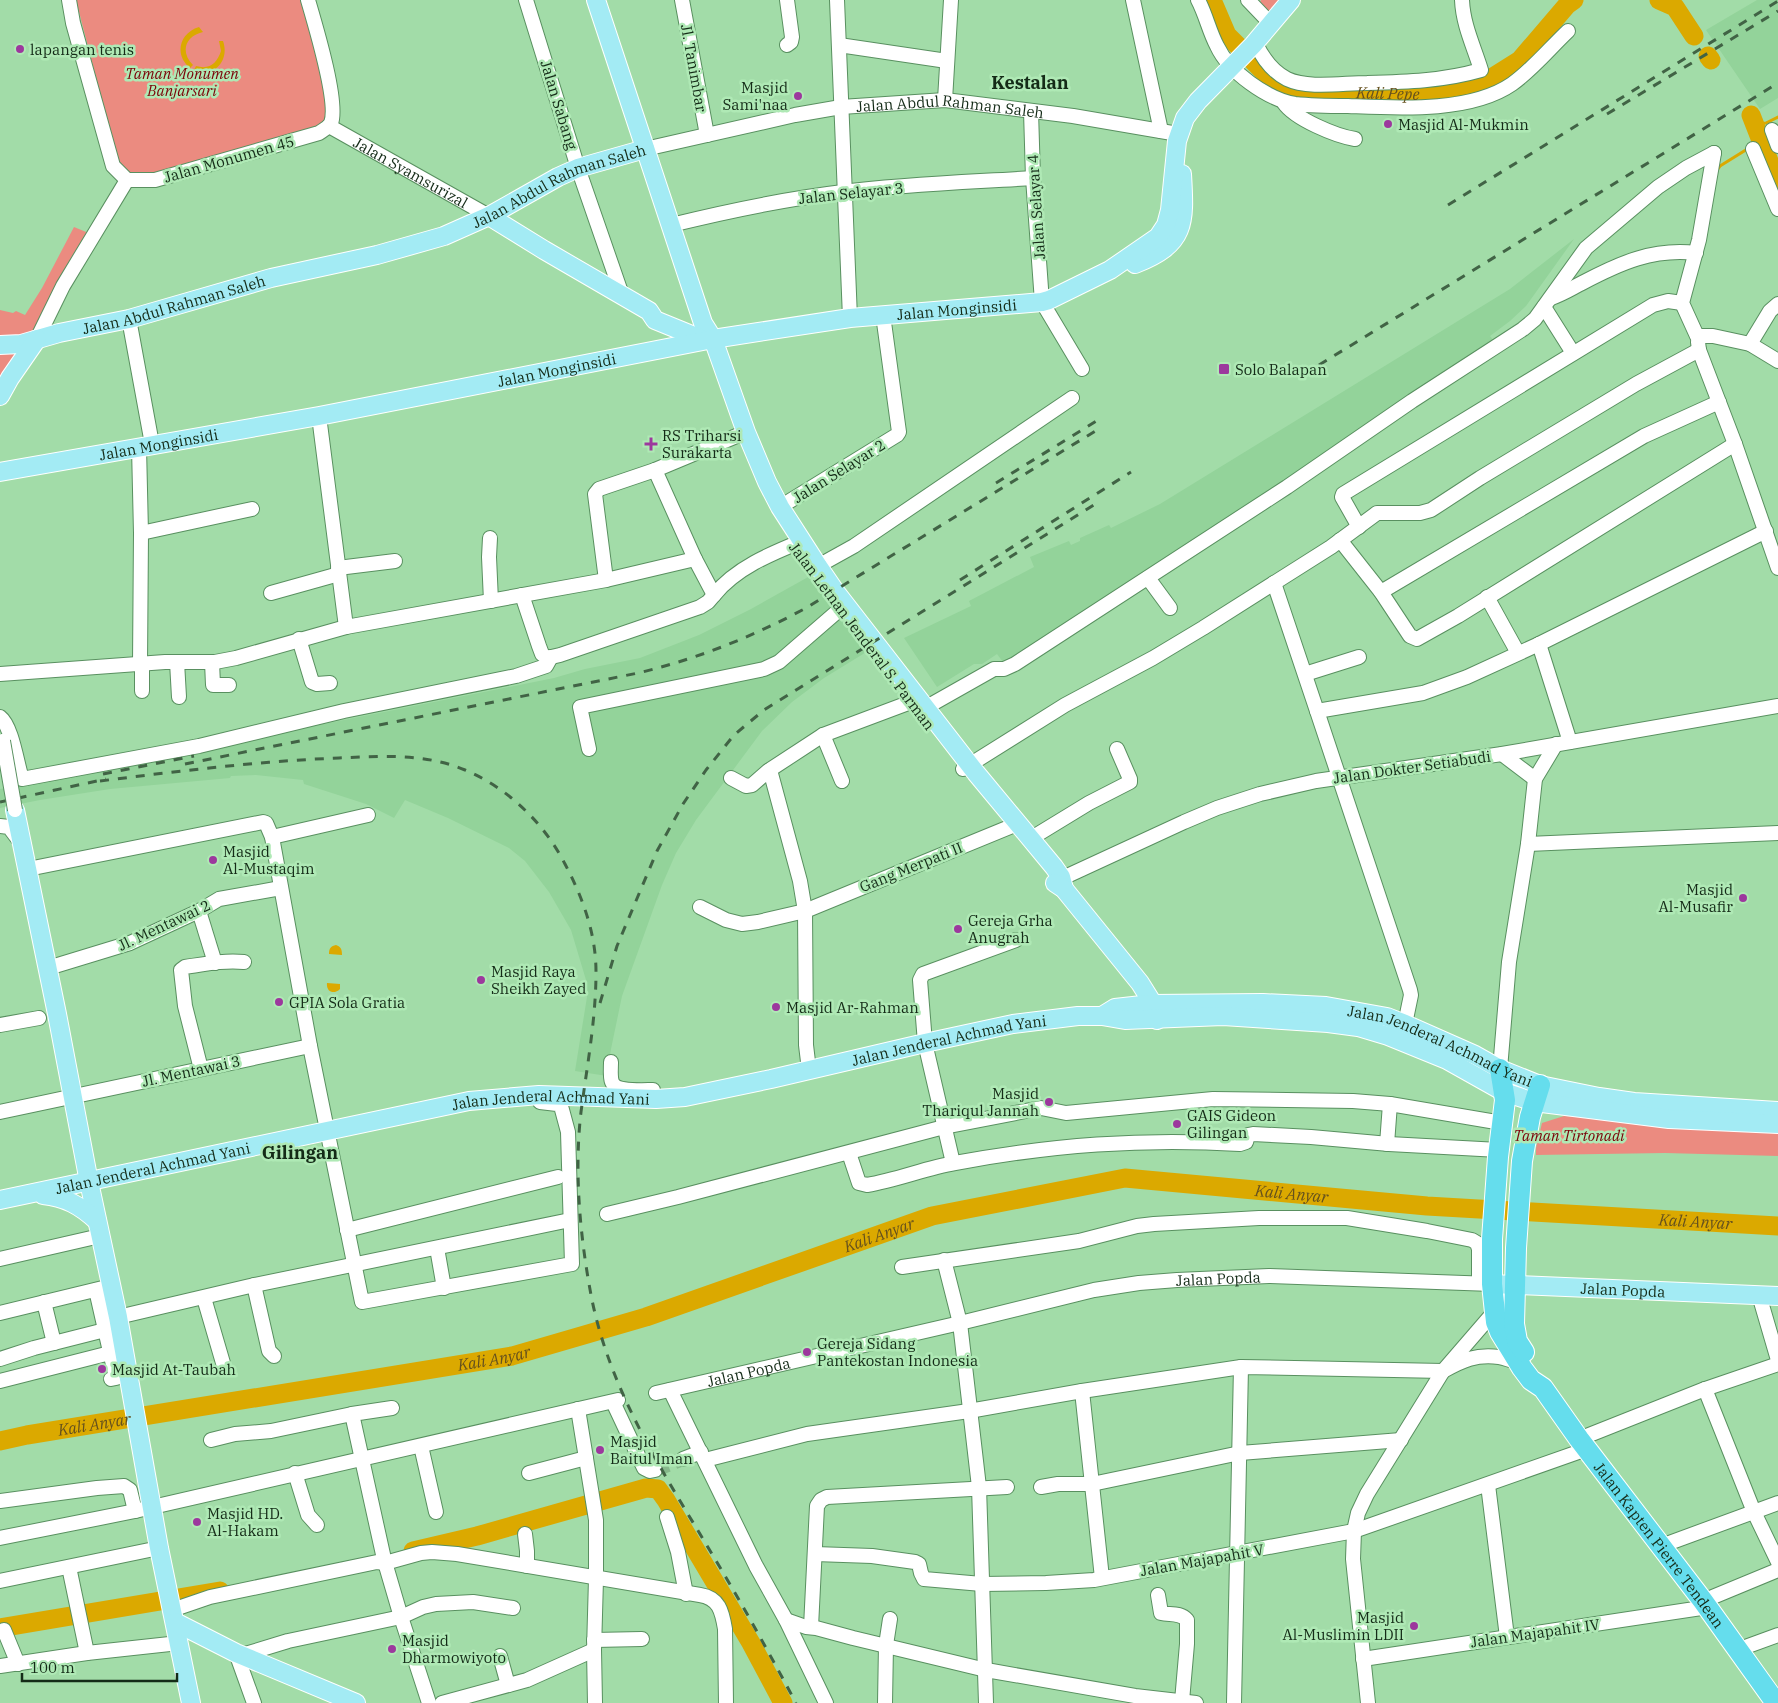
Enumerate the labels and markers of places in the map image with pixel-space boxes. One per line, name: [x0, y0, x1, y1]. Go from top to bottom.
place label: lapangan tenis: [30, 40, 134, 59]
marker: lapangan tenis: [14, 43, 26, 55]
place label: Masjid Sami'naa: [722, 78, 788, 114]
marker: Masjid Sami'naa: [792, 90, 804, 102]
place label: Masjid Al-Mukmin: [1398, 115, 1529, 134]
marker: Masjid Al-Mukmin: [1382, 118, 1394, 130]
place label: Solo Balapan: [1235, 360, 1327, 379]
marker: Solo Balapan: [1217, 362, 1231, 376]
place label: RS Triharsi Surakarta: [662, 426, 742, 462]
marker: RS Triharsi Surakarta: [644, 437, 658, 451]
place label: Masjid Al-Mustaqim: [223, 842, 315, 878]
marker: Masjid Al-Mustaqim: [207, 854, 219, 866]
place label: Masjid Al-Musafir: [1659, 880, 1733, 916]
marker: Masjid Al-Musafir: [1737, 892, 1749, 904]
place label: Gereja Grha Anugrah: [968, 911, 1053, 947]
marker: Gereja Grha Anugrah: [952, 923, 964, 935]
place label: Masjid Raya Sheikh Zayed: [491, 962, 586, 998]
marker: Masjid Raya Sheikh Zayed: [475, 974, 487, 986]
place label: GPIA Sola Gratia: [289, 993, 405, 1012]
marker: GPIA Sola Gratia: [273, 996, 285, 1008]
place label: Masjid Ar-Rahman: [786, 998, 919, 1017]
marker: Masjid Ar-Rahman: [770, 1001, 782, 1013]
place label: Masjid Thariqul Jannah: [922, 1084, 1039, 1120]
marker: Masjid Thariqul Jannah: [1043, 1096, 1055, 1108]
place label: GAIS Gideon Gilingan: [1187, 1106, 1277, 1142]
marker: GAIS Gideon Gilingan: [1171, 1118, 1183, 1130]
place label: Gereja Sidang Pantekostan Indonesia: [817, 1334, 978, 1370]
marker: Gereja Sidang Pantekostan Indonesia: [801, 1346, 813, 1358]
place label: Masjid At-Taubah: [112, 1360, 236, 1379]
marker: Masjid At-Taubah: [96, 1363, 108, 1375]
place label: Masjid Baitul Iman: [610, 1432, 693, 1468]
marker: Masjid Baitul Iman: [594, 1444, 606, 1456]
place label: Masjid HD. Al-Hakam: [207, 1504, 283, 1540]
marker: Masjid HD. Al-Hakam: [191, 1516, 203, 1528]
place label: Masjid Al-Muslimin LDII: [1283, 1608, 1404, 1644]
marker: Masjid Al-Muslimin LDII: [1408, 1620, 1420, 1632]
place label: Masjid Dharmowiyoto: [402, 1631, 506, 1667]
marker: Masjid Dharmowiyoto: [386, 1643, 398, 1655]

